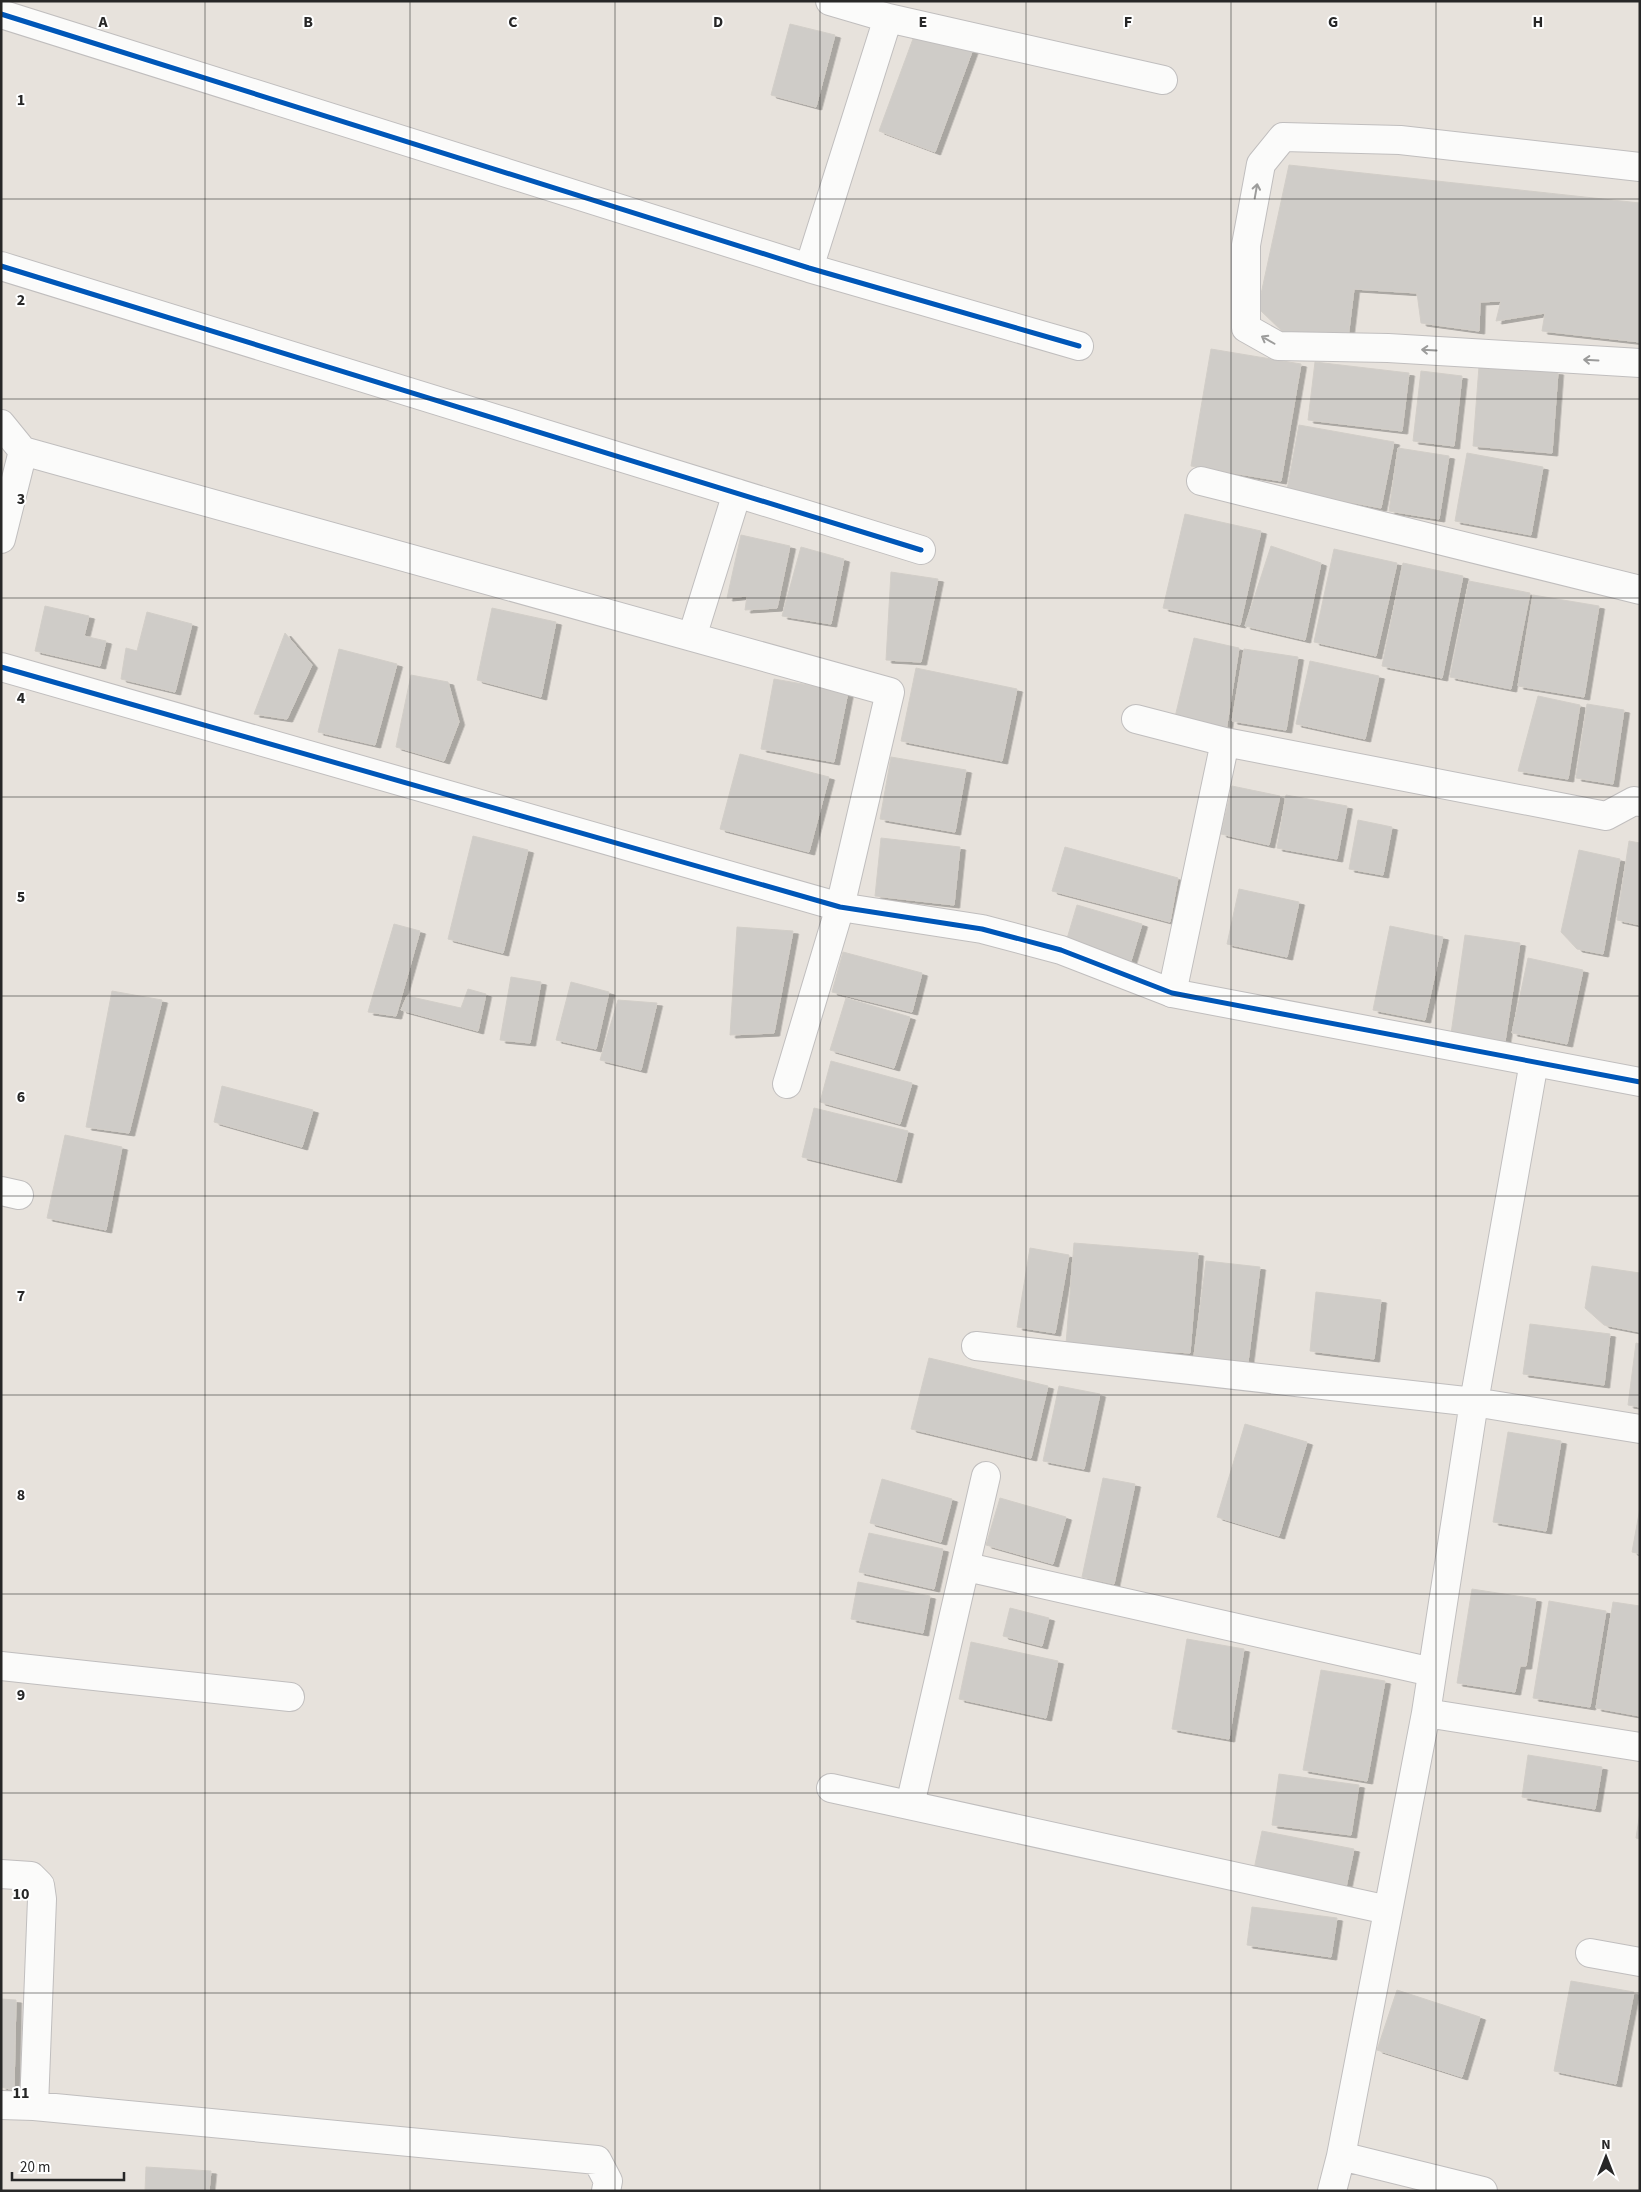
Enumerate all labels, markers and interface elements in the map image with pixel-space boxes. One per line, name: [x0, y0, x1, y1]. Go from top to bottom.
text: A: [97, 11, 108, 33]
text: B: [303, 11, 313, 33]
text: C: [508, 11, 518, 33]
text: D: [713, 11, 723, 33]
text: E: [919, 11, 927, 33]
text: F: [1124, 11, 1132, 33]
text: G: [1328, 11, 1338, 33]
text: H: [1533, 11, 1543, 33]
text: 1: [17, 89, 25, 111]
one-way arrow: [1251, 184, 1261, 200]
text: 2: [17, 289, 25, 311]
one-way arrow: [1261, 335, 1276, 345]
one-way arrow: [1421, 346, 1437, 355]
one-way arrow: [1583, 355, 1599, 364]
text: 3: [17, 488, 25, 510]
text: 4: [17, 687, 26, 709]
text: 5: [17, 886, 25, 908]
text: 6: [17, 1086, 25, 1108]
text: 7: [17, 1285, 25, 1307]
text: 8: [17, 1484, 25, 1506]
text: 9: [17, 1684, 25, 1706]
text: 10: [13, 1883, 29, 1905]
text: 11: [13, 2082, 29, 2104]
north arrow: [1581, 2132, 1631, 2182]
text: N: [1601, 2135, 1611, 2155]
scale bar: [12, 2150, 125, 2182]
text: 20 m: [20, 2157, 50, 2178]

